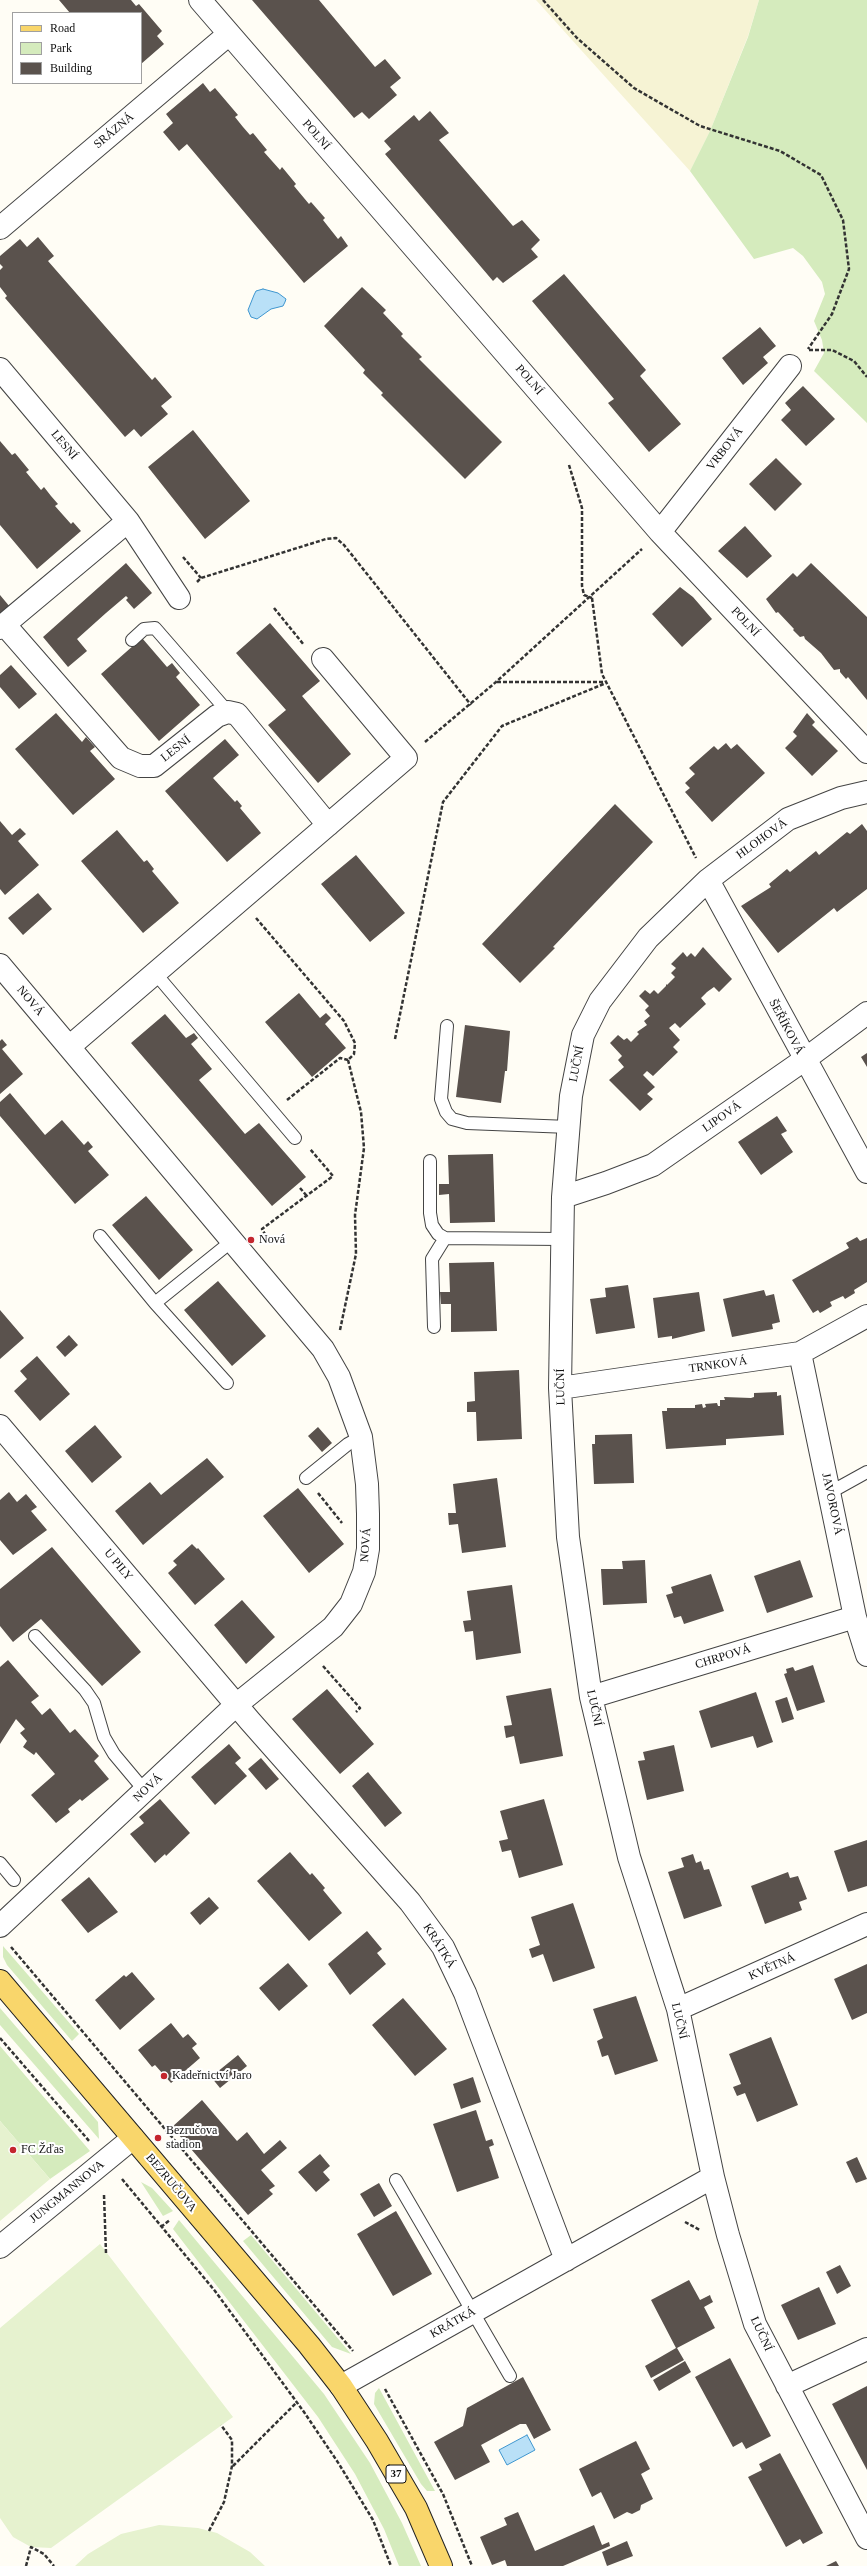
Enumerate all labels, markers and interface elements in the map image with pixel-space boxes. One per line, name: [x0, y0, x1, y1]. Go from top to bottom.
legend: [12, 12, 142, 84]
text: Road: [50, 21, 75, 35]
text: Park: [50, 41, 72, 55]
text: Building: [50, 61, 92, 75]
street label: SRÁZNÁ: [91, 110, 137, 152]
street label: POLNÍ: [299, 117, 333, 153]
street label: POLNÍ: [512, 362, 546, 398]
street label: VRBOVÁ: [704, 425, 746, 473]
street label: LESNÍ: [48, 427, 80, 463]
street label: POLNÍ: [728, 604, 762, 640]
street label: LESNÍ: [158, 733, 194, 765]
street label: HLOHOVÁ: [734, 816, 790, 862]
street label: NOVÁ: [13, 983, 47, 1019]
street label: ŠEŘÍKOVÁ: [765, 997, 807, 1057]
street label: LUČNÍ: [566, 1045, 588, 1083]
street label: LIPOVÁ: [700, 1098, 744, 1136]
place label: Nová: [259, 1233, 285, 1247]
marker: Nová: [246, 1235, 256, 1245]
street label: TRNKOVÁ: [688, 1354, 748, 1376]
street label: LUČNÍ: [553, 1369, 569, 1405]
street label: JAVOROVÁ: [818, 1472, 846, 1536]
street label: NOVÁ: [358, 1527, 374, 1563]
street label: U PILY: [101, 1546, 135, 1584]
street label: CHRPOVÁ: [693, 1642, 753, 1672]
street label: LUČNÍ: [583, 1689, 605, 1727]
street label: NOVÁ: [130, 1771, 166, 1805]
street label: KRÁTKÁ: [420, 1921, 458, 1971]
street label: KVĚTNÁ: [747, 1950, 797, 1984]
street label: LUČNÍ: [668, 2002, 690, 2040]
place label: Kadeřnictví Jaro: [172, 2069, 252, 2083]
marker: Kadeřnictví Jaro: [159, 2071, 169, 2081]
place label: Bezručova stadion: [166, 2124, 217, 2152]
marker: Bezručova stadion: [153, 2133, 163, 2143]
place label: FC Žďas: [21, 2143, 64, 2157]
marker: FC Žďas: [8, 2145, 18, 2155]
street label: BEZRUČOVA: [142, 2151, 200, 2215]
street label: JUNGMANNOVA: [27, 2158, 107, 2226]
street label: KRÁTKÁ: [428, 2305, 478, 2341]
street label: LUČNÍ: [747, 2314, 775, 2354]
road number: 37: [386, 2465, 406, 2483]

